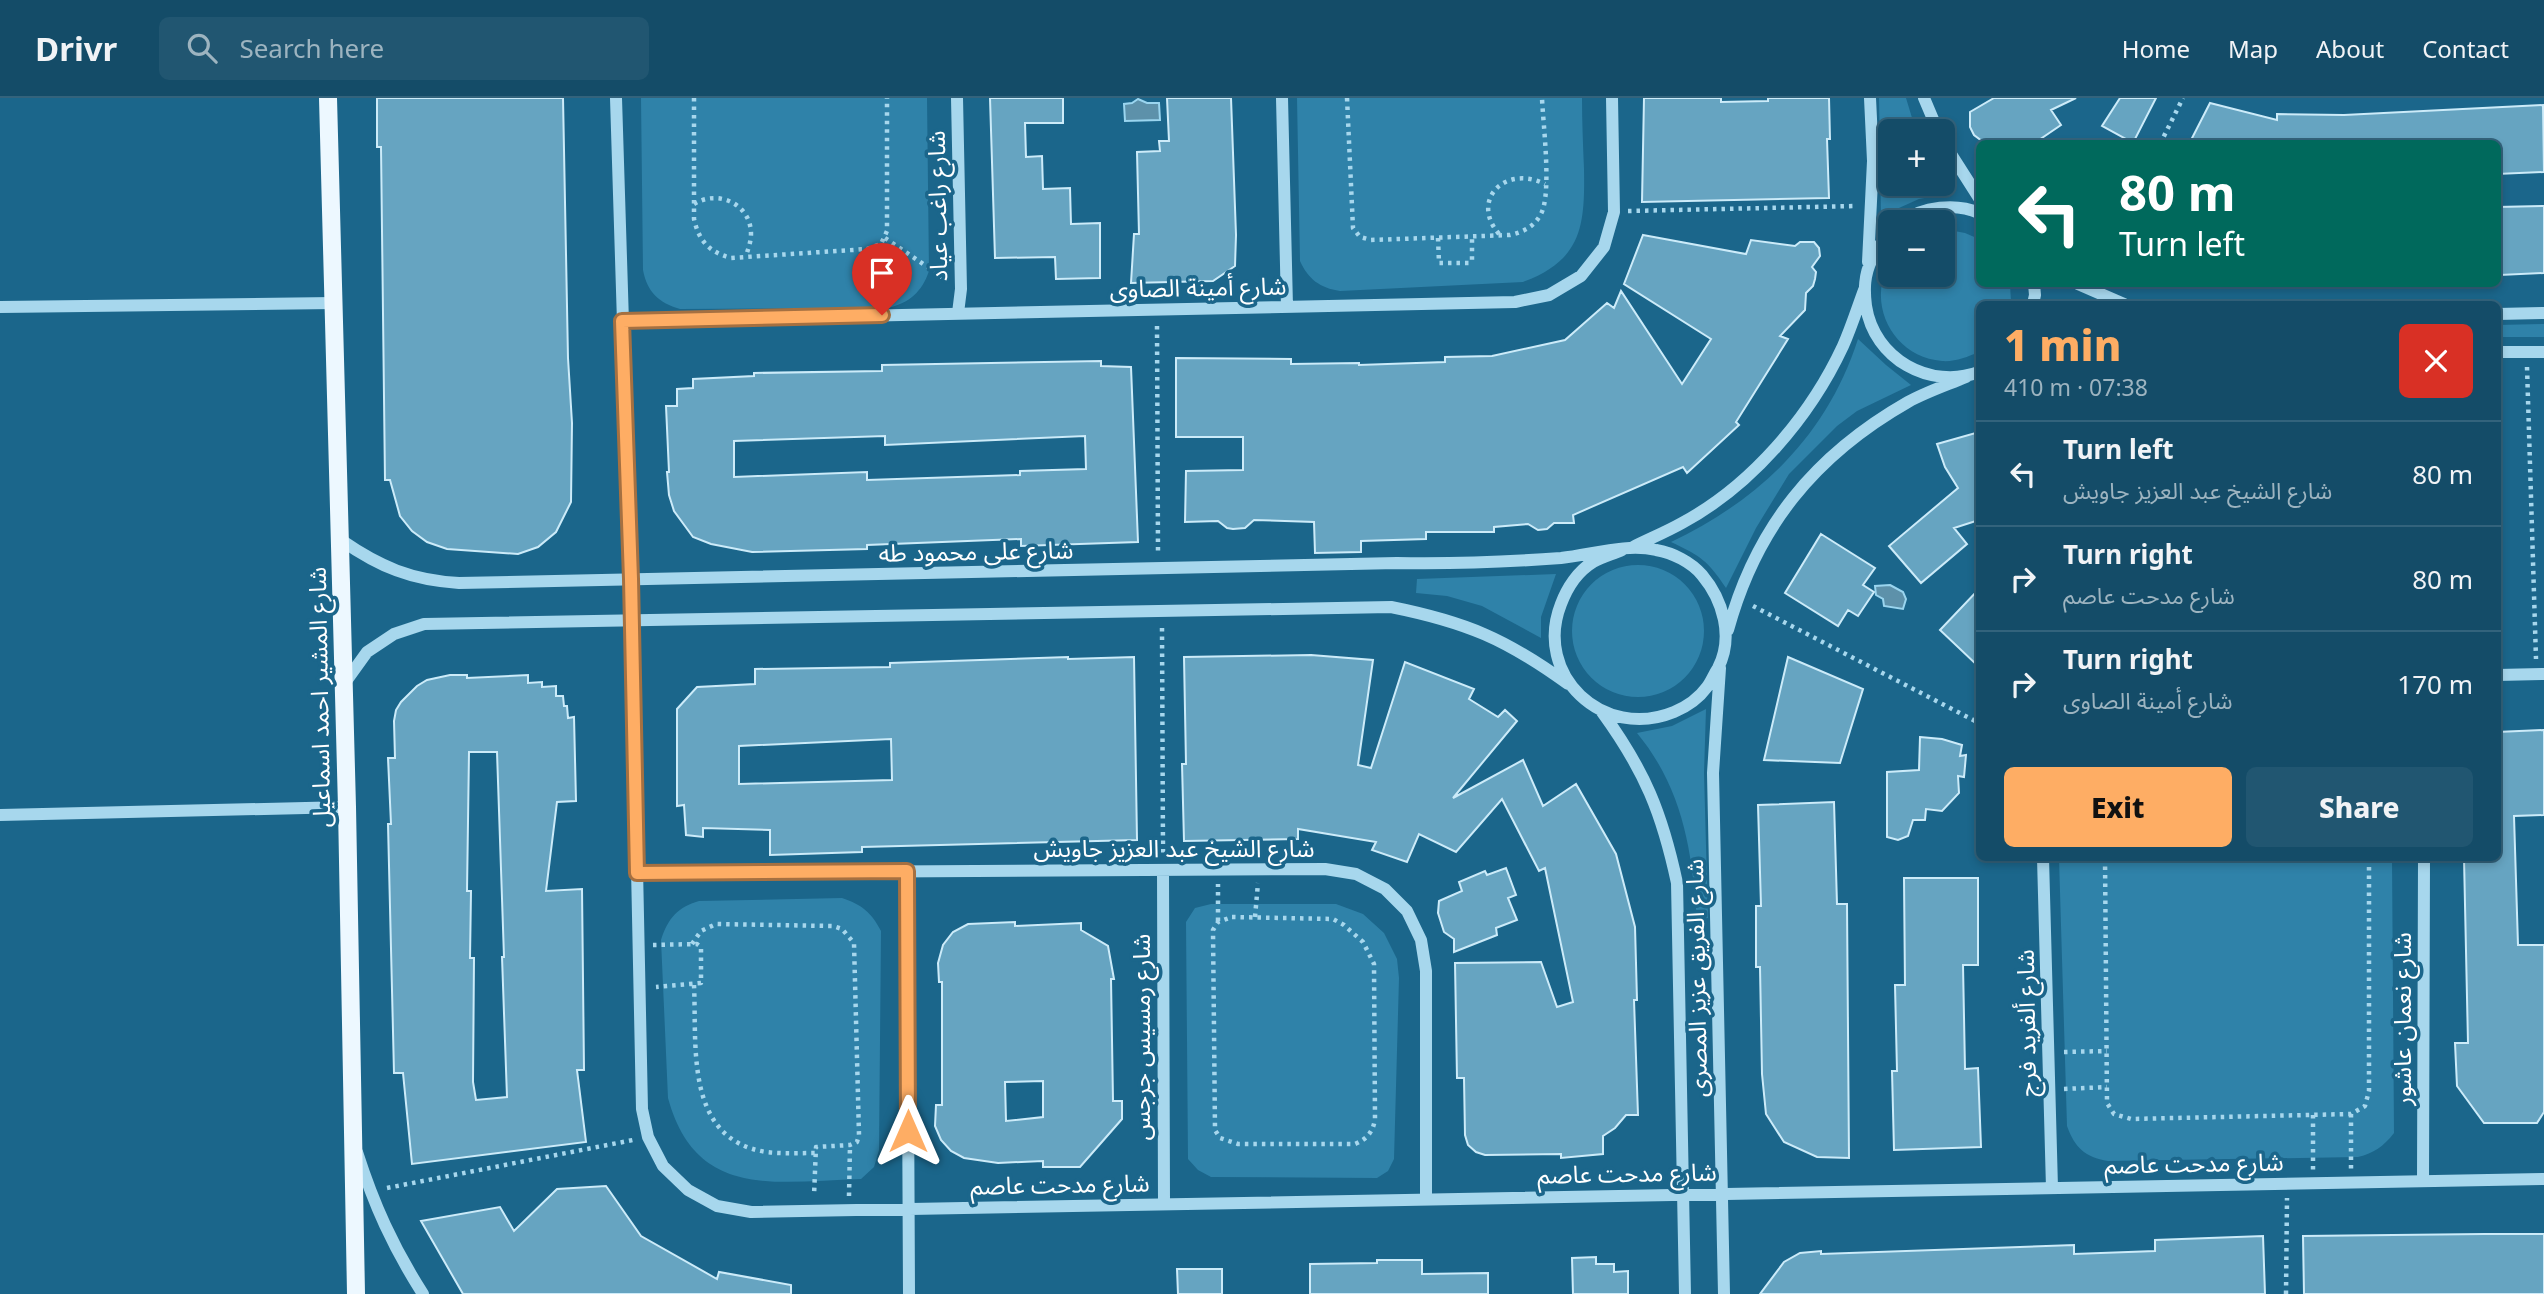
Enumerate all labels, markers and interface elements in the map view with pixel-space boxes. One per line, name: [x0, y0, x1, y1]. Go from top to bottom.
search box: [159, 17, 649, 80]
text: Drivr: [35, 26, 117, 71]
icon: search: [183, 29, 221, 67]
text: Search here: [239, 30, 384, 66]
text: Home: [2122, 32, 2190, 65]
text: Map: [2228, 32, 2278, 65]
text: About: [2316, 32, 2384, 65]
text: Contact: [2422, 32, 2509, 65]
map controls: [1878, 119, 1955, 287]
button: +: [1878, 119, 1955, 196]
street label: شارع راغب عياد: [919, 130, 956, 282]
text: 80 m: [2119, 159, 2236, 225]
icon: left: [2004, 168, 2095, 259]
button: −: [1878, 210, 1955, 287]
text: Turn left: [2119, 222, 2245, 265]
pin: [852, 243, 912, 315]
icon: arrive: [863, 254, 901, 292]
street label: شارع أمينة الصاوى: [1109, 268, 1287, 307]
text: 1 min: [2004, 316, 2121, 373]
button: close: [2399, 324, 2473, 398]
text: 410 m · 07:38: [2004, 371, 2148, 403]
text: Turn left: [2063, 431, 2174, 467]
icon: left: [2004, 455, 2042, 493]
text: 80 m: [2412, 456, 2473, 492]
text: شارع الشيخ عبد العزيز جاويش: [2063, 474, 2332, 506]
street label: شارع على محمود طه: [878, 532, 1074, 571]
text: Turn right: [2063, 536, 2193, 572]
icon: right: [2004, 560, 2042, 598]
text: 80 m: [2412, 561, 2473, 597]
street label: شارع المشير احمد اسماعيل: [300, 566, 339, 828]
text: شارع مدحت عاصم: [2063, 579, 2235, 611]
text: Turn right: [2063, 641, 2193, 677]
icon: right: [2004, 665, 2042, 703]
text: 170 m: [2397, 666, 2473, 702]
text: شارع أمينة الصاوى: [2063, 684, 2233, 716]
button: Exit: [2004, 767, 2232, 847]
button: Share: [2246, 767, 2473, 847]
street label: شارع الشيخ عبد العزيز جاويش: [1033, 831, 1315, 866]
street label: شارع الفريق عزيز المصرى: [1677, 858, 1716, 1098]
street label: شارع نعمان عاشور: [2385, 932, 2420, 1107]
street label: شارع رمسيس جرجس: [1124, 934, 1159, 1140]
street label: شارع ألفريد فرج: [2008, 949, 2045, 1097]
position arrow: [871, 1094, 945, 1168]
street label: شارع مدحت عاصم: [2104, 1144, 2284, 1183]
street label: شارع مدحت عاصم: [1537, 1154, 1717, 1193]
street label: شارع مدحت عاصم: [970, 1165, 1150, 1204]

